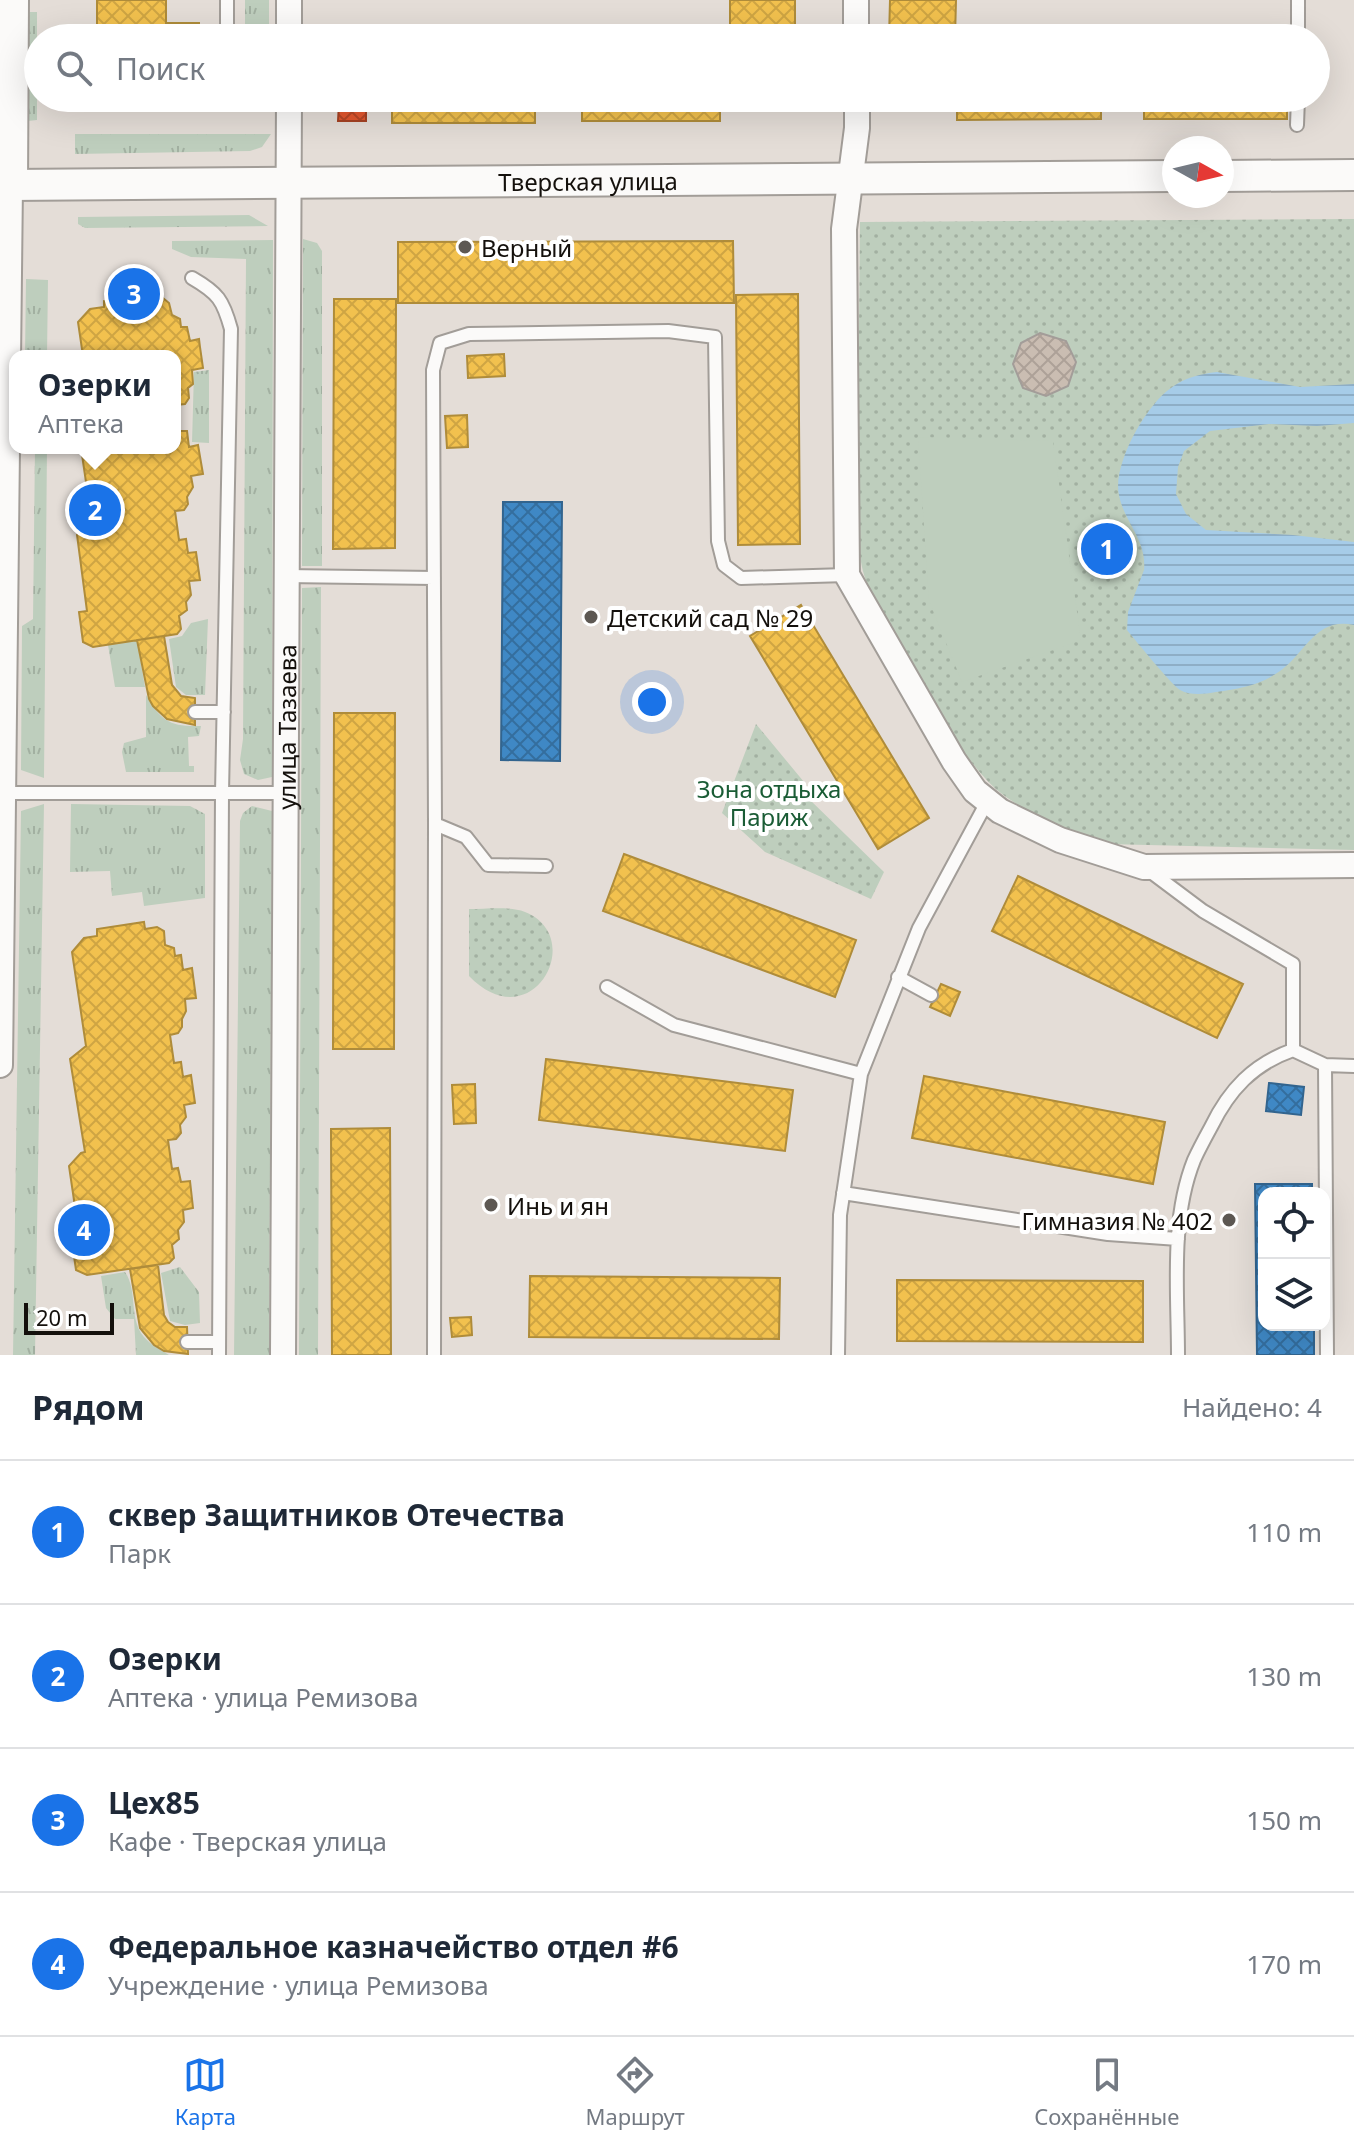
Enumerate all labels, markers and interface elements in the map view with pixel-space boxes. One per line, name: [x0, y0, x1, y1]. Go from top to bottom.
search box: [24, 24, 1330, 112]
icon: search: [52, 46, 96, 90]
text: Поиск: [116, 48, 205, 89]
north arrow: [1162, 136, 1234, 208]
street label: Тверская улица: [498, 163, 678, 198]
place label: Верный: [481, 231, 572, 264]
marker: Верный: [456, 238, 474, 256]
pin: 3: [108, 264, 160, 324]
popup: [9, 350, 181, 454]
text: Озерки: [38, 364, 152, 405]
text: Аптека: [38, 405, 124, 441]
pin: 2: [69, 480, 121, 540]
pin: 1: [1081, 519, 1133, 579]
place label: Детский сад № 29: [607, 601, 813, 634]
marker: Детский сад № 29: [582, 608, 600, 626]
street label: улица Тазаева: [269, 644, 303, 810]
your location: [632, 682, 672, 722]
park label: Зона отдыха Париж: [697, 772, 841, 833]
map controls: [1258, 1187, 1330, 1331]
button: locate: [1258, 1187, 1330, 1259]
place label: Инь и ян: [507, 1189, 609, 1222]
marker: Инь и ян: [482, 1196, 500, 1214]
pin: 4: [58, 1200, 110, 1260]
place label: Гимназия № 402: [1021, 1204, 1213, 1237]
marker: Гимназия № 402: [1220, 1211, 1238, 1229]
button: layers: [1258, 1259, 1330, 1331]
scale bar: [24, 1299, 114, 1335]
text: 20 m: [36, 1302, 87, 1332]
text: Рядом: [32, 1384, 145, 1430]
text: Найдено: 4: [1182, 1389, 1322, 1425]
text: сквер Защитников Отечества: [108, 1494, 565, 1535]
text: 1: [51, 1514, 65, 1550]
text: 110 m: [1246, 1514, 1322, 1550]
text: Парк: [108, 1535, 171, 1571]
text: Озерки: [108, 1638, 222, 1679]
text: 2: [51, 1658, 65, 1694]
text: 130 m: [1246, 1658, 1322, 1694]
text: Аптека · улица Ремизова: [108, 1679, 418, 1715]
text: Цех85: [108, 1782, 200, 1823]
text: 3: [51, 1802, 65, 1838]
text: 150 m: [1246, 1802, 1322, 1838]
text: Кафе · Тверская улица: [108, 1823, 387, 1859]
text: Федеральное казначейство отдел #6: [108, 1926, 679, 1967]
text: 4: [51, 1946, 65, 1982]
text: 170 m: [1246, 1946, 1322, 1982]
text: Учреждение · улица Ремизова: [108, 1967, 489, 2003]
tab: Карта: [175, 2053, 236, 2131]
tab: Маршрут: [585, 2053, 685, 2131]
tab: Сохранённые: [1034, 2053, 1179, 2131]

